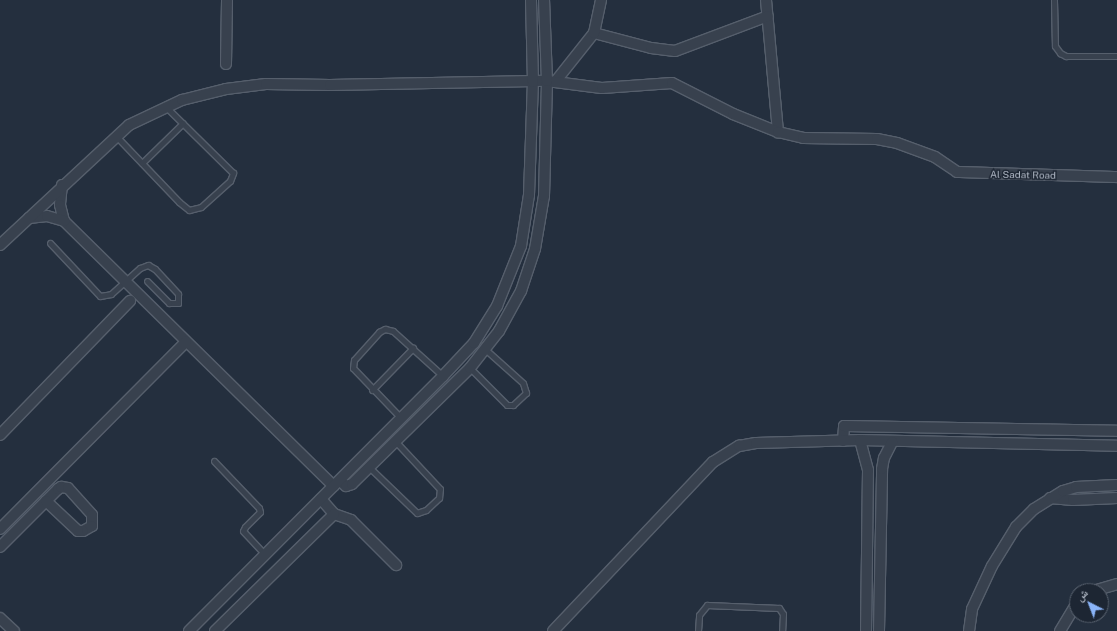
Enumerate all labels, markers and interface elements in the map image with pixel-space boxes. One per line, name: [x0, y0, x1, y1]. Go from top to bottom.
street label: Al Sadat Road: [990, 168, 1056, 182]
north arrow: [1069, 583, 1109, 623]
text: ش: [1073, 586, 1090, 603]

